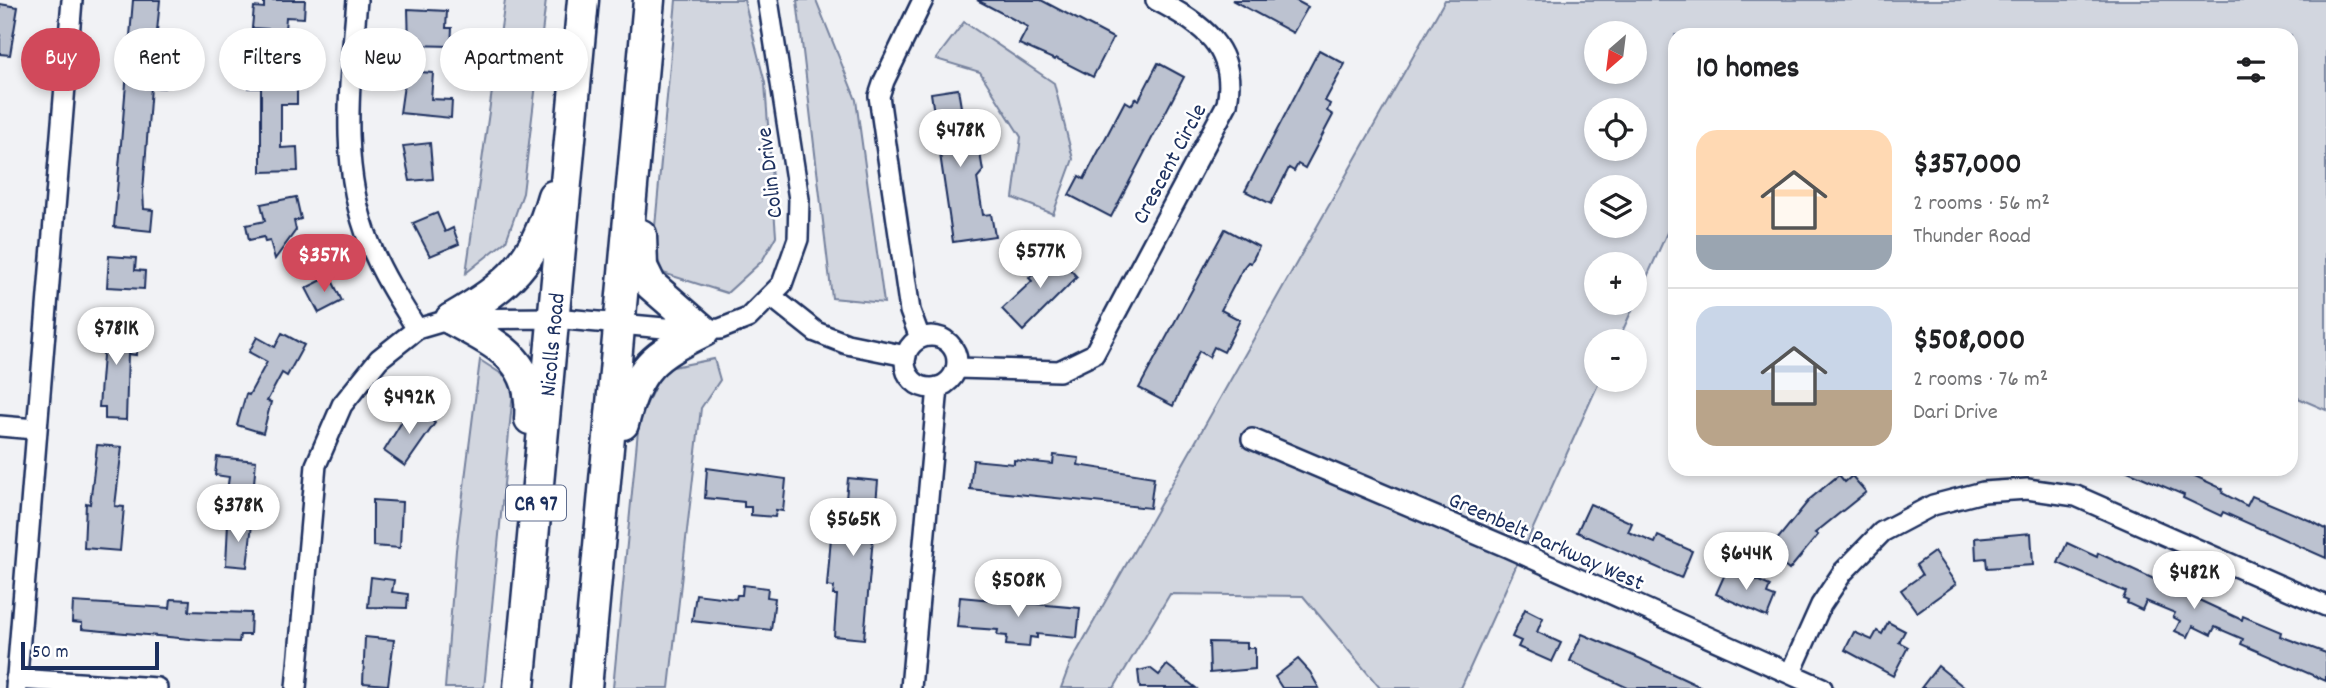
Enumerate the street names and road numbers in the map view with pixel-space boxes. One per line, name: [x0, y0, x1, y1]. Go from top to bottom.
street label: Crescent Circle: [1125, 98, 1217, 231]
street label: Colin Drive: [750, 125, 793, 220]
street label: Nicolls Road: [533, 291, 576, 398]
street label: Greenbelt Parkway West: [1442, 485, 1649, 601]
road number: CR 97: [506, 486, 566, 520]

